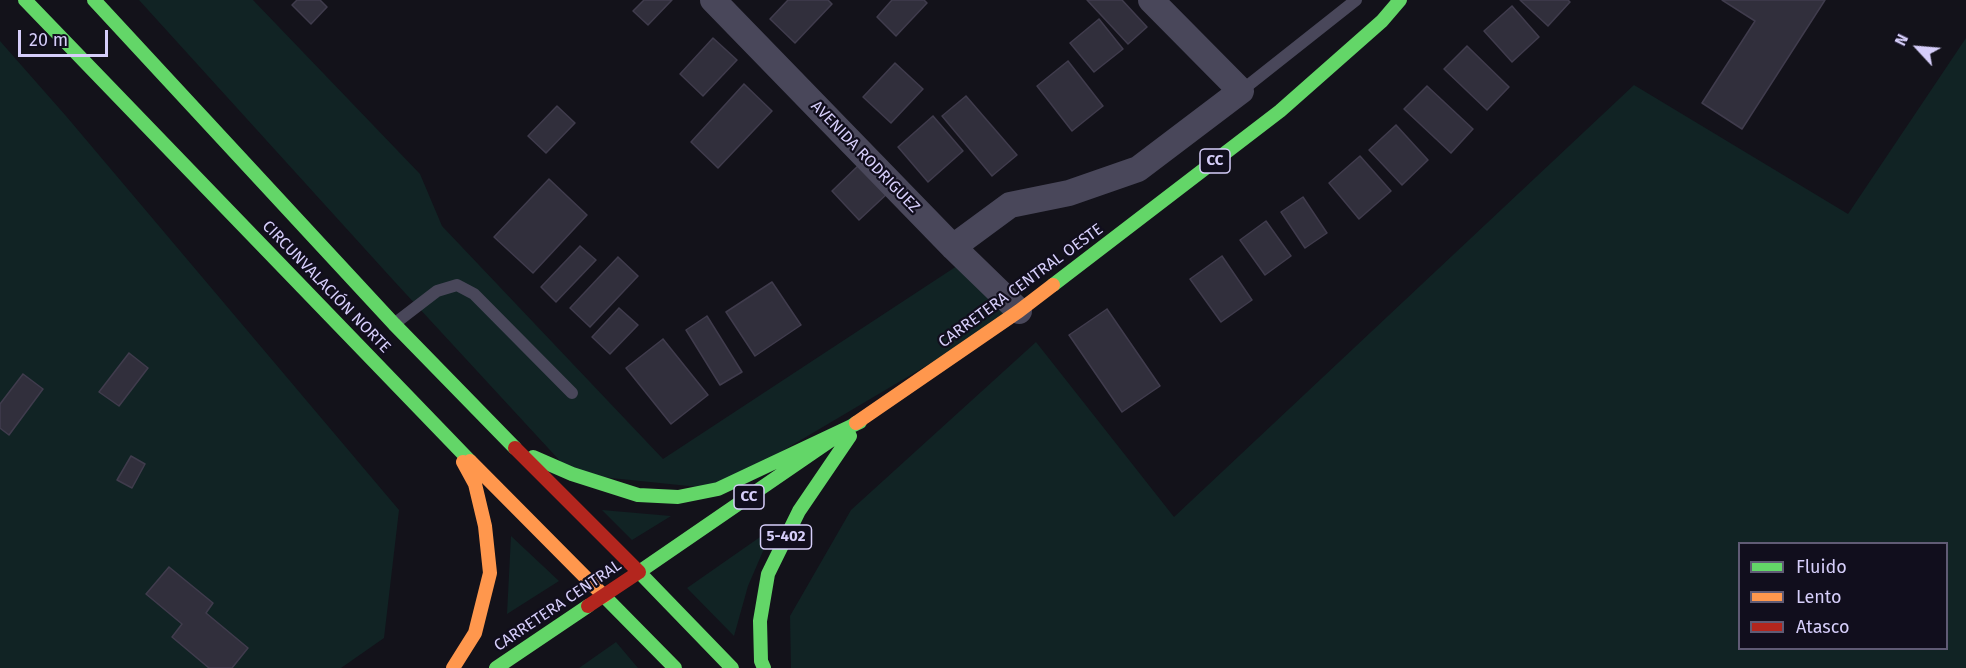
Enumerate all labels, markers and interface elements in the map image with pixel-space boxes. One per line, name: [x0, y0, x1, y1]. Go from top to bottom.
scale bar: [21, 18, 111, 56]
north arrow: [1888, 18, 1948, 78]
text: 20 m: [29, 29, 68, 51]
text: N: [1891, 31, 1912, 49]
street label: AVENIDA RODRIGUEZ: [807, 97, 923, 217]
road number: CC: [1200, 149, 1230, 173]
street label: CIRCUNVALACIÓN NORTE: [258, 217, 394, 357]
street label: CARRETERA CENTRAL OESTE: [935, 220, 1107, 352]
road number: CC: [734, 485, 764, 509]
road number: 5-402: [760, 525, 812, 549]
legend: [1738, 542, 1948, 650]
street label: CARRETERA CENTRAL: [491, 556, 625, 656]
text: Fluido: [1796, 556, 1847, 578]
text: Lento: [1796, 586, 1842, 608]
text: Atasco: [1796, 616, 1849, 638]

